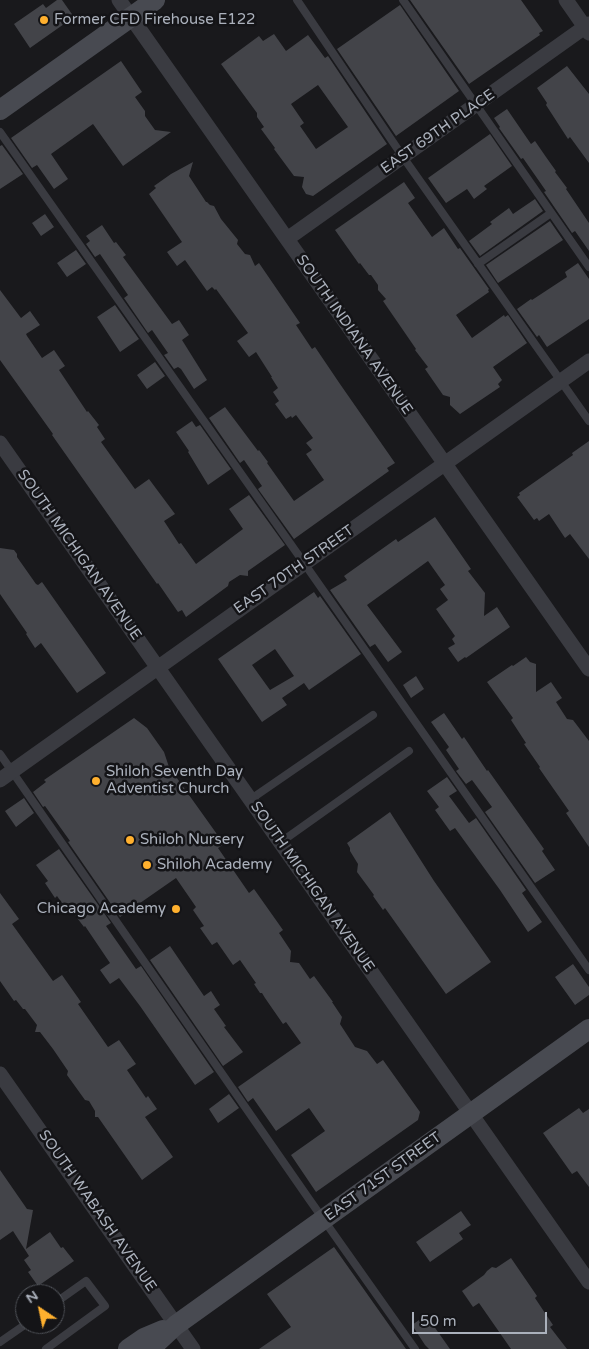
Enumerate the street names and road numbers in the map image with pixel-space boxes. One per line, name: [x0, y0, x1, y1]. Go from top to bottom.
street label: EAST 69TH PLACE: [378, 86, 498, 178]
street label: SOUTH INDIANA AVENUE: [292, 252, 416, 418]
street label: SOUTH MICHIGAN AVENUE: [13, 466, 145, 644]
street label: EAST 70TH STREET: [230, 522, 358, 618]
street label: SOUTH MICHIGAN AVENUE: [246, 798, 378, 976]
street label: SOUTH WABASH AVENUE: [34, 1127, 160, 1295]
street label: EAST 71ST STREET: [321, 1129, 445, 1225]

